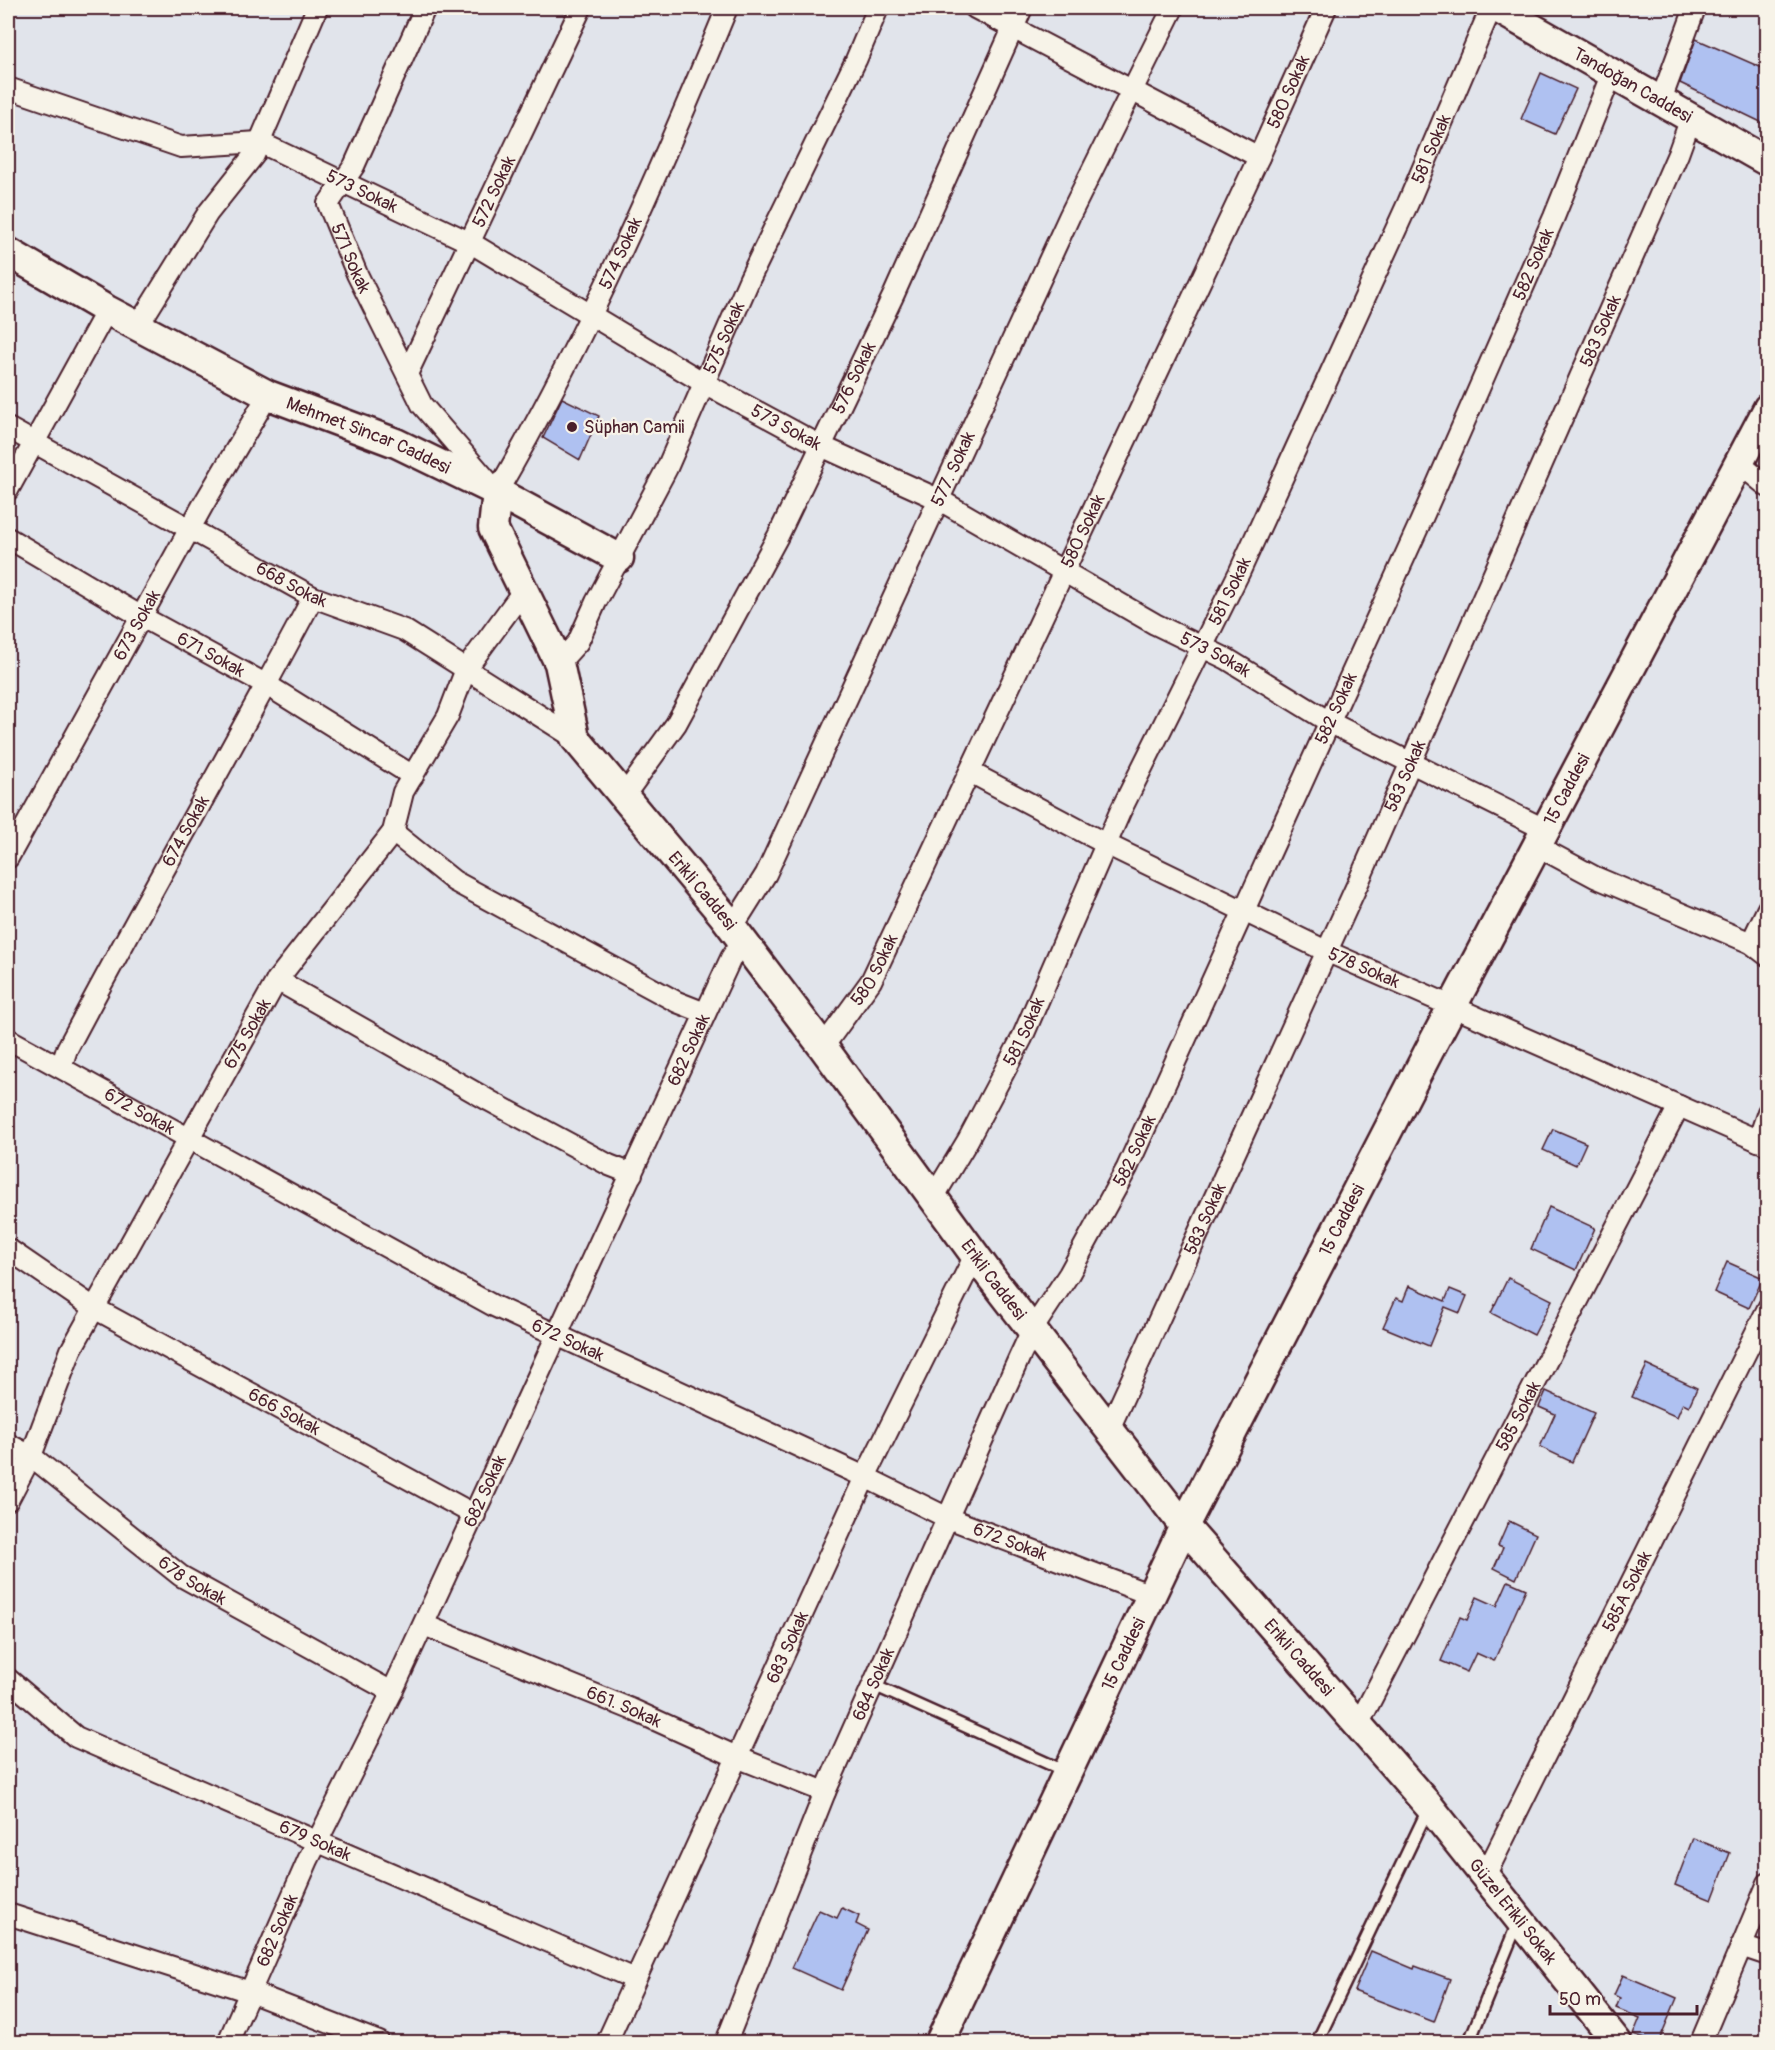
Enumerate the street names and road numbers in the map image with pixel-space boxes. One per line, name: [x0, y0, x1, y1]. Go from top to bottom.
street label: Tandoğan Caddesi: [1568, 42, 1696, 129]
street label: 580 Sokak: [1262, 51, 1316, 132]
street label: 581 Sokak: [1407, 110, 1457, 187]
street label: 572 Sokak: [467, 152, 521, 231]
street label: 573 Sokak: [322, 165, 402, 219]
street label: 574 Sokak: [594, 213, 648, 293]
street label: 571 Sokak: [325, 220, 376, 298]
street label: 582 Sokak: [1508, 224, 1560, 304]
street label: 583 Sokak: [1575, 291, 1627, 371]
street label: 575 Sokak: [699, 298, 750, 378]
street label: 576 Sokak: [827, 338, 882, 418]
street label: Mehmet Sincar Caddesi: [283, 392, 454, 480]
street label: 573 Sokak: [747, 399, 826, 456]
street label: 577. Sokak: [926, 427, 981, 510]
street label: 580 Sokak: [1056, 490, 1111, 572]
street label: 581 Sokak: [1204, 553, 1257, 630]
street label: 668 Sokak: [252, 557, 330, 613]
street label: 673 Sokak: [108, 586, 166, 665]
street label: 671 Sokak: [173, 627, 249, 683]
street label: 573 Sokak: [1176, 627, 1255, 683]
street label: 582 Sokak: [1310, 669, 1363, 748]
street label: 583 Sokak: [1380, 736, 1432, 816]
street label: 15 Caddesi: [1539, 750, 1596, 829]
street label: 674 Sokak: [157, 791, 215, 871]
street label: Erikli Caddesi: [663, 847, 741, 935]
street label: 580 Sokak: [846, 930, 904, 1011]
street label: 578 Sokak: [1324, 942, 1404, 994]
street label: 581 Sokak: [998, 993, 1051, 1070]
street label: 675 Sokak: [219, 994, 277, 1073]
street label: 682 Sokak: [662, 1010, 716, 1090]
street label: 672 Sokak: [100, 1083, 179, 1141]
street label: 582 Sokak: [1108, 1111, 1162, 1191]
street label: 583 Sokak: [1179, 1179, 1232, 1259]
street label: 15 Caddesi: [1314, 1180, 1370, 1260]
street label: Erikli Caddesi: [955, 1235, 1031, 1325]
street label: 672 Sokak: [528, 1314, 608, 1367]
street label: 585 Sokak: [1491, 1377, 1547, 1455]
street label: 666 Sokak: [244, 1383, 325, 1441]
street label: 682 Sokak: [459, 1451, 512, 1531]
street label: 672 Sokak: [970, 1518, 1051, 1567]
street label: 585A Sokak: [1597, 1547, 1657, 1636]
street label: 678 Sokak: [153, 1551, 231, 1611]
street label: 683 Sokak: [761, 1607, 814, 1687]
street label: 15 Caddesi: [1097, 1614, 1151, 1695]
street label: Erikli Caddesi: [1259, 1614, 1339, 1701]
street label: 684 Sokak: [847, 1644, 900, 1724]
street label: 661. Sokak: [583, 1681, 665, 1733]
street label: 679 Sokak: [275, 1815, 355, 1867]
street label: Güzel Erikli Sokak: [1463, 1854, 1562, 1970]
street label: 682 Sokak: [252, 1890, 304, 1970]

